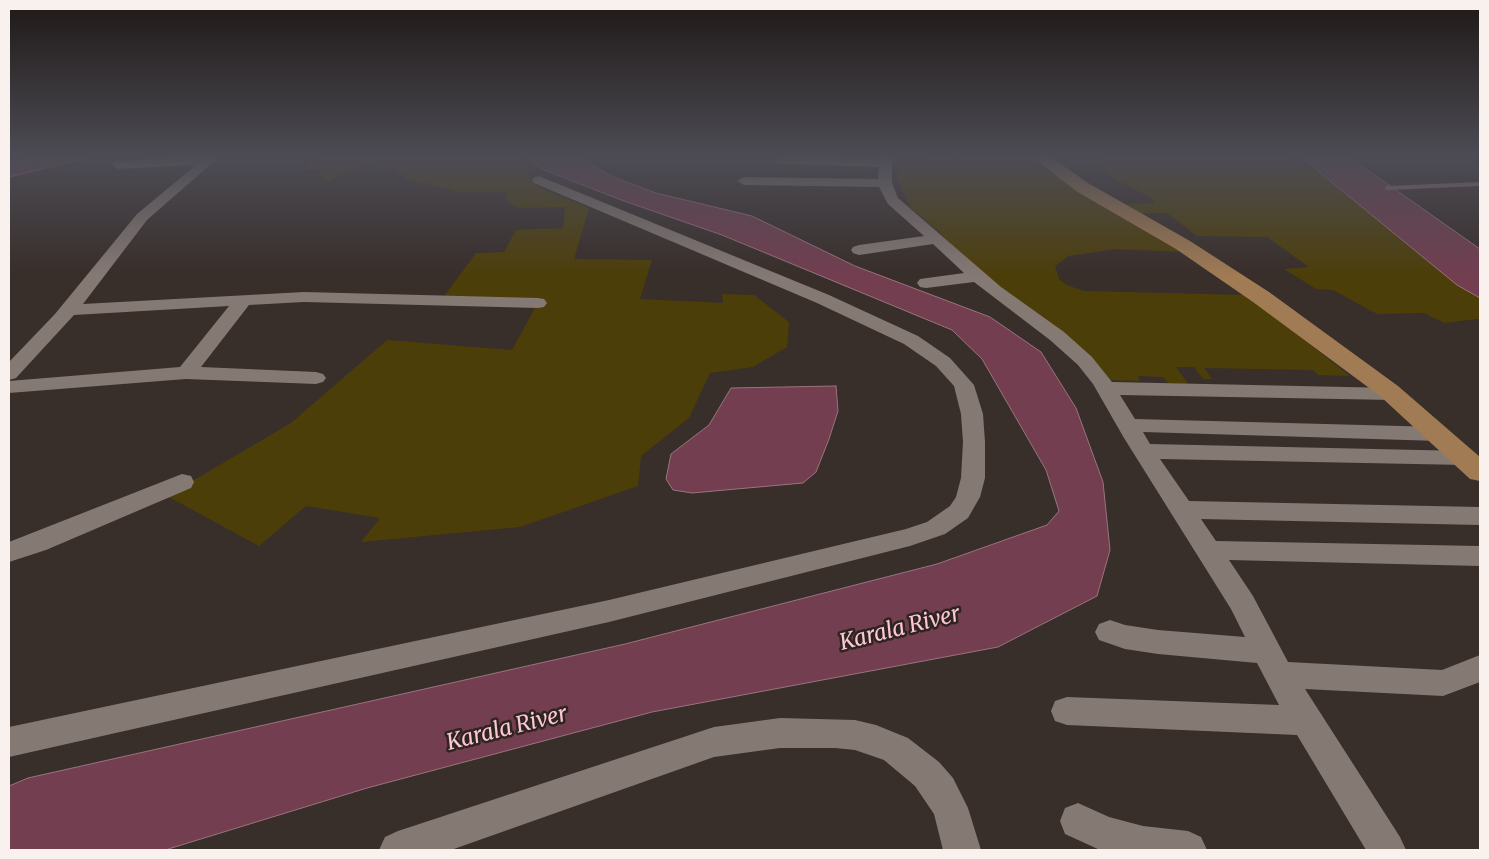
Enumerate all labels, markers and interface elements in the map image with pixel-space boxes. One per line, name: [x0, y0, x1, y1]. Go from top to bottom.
water label: Karala River: [837, 601, 963, 657]
water label: Karala River: [444, 701, 570, 757]

